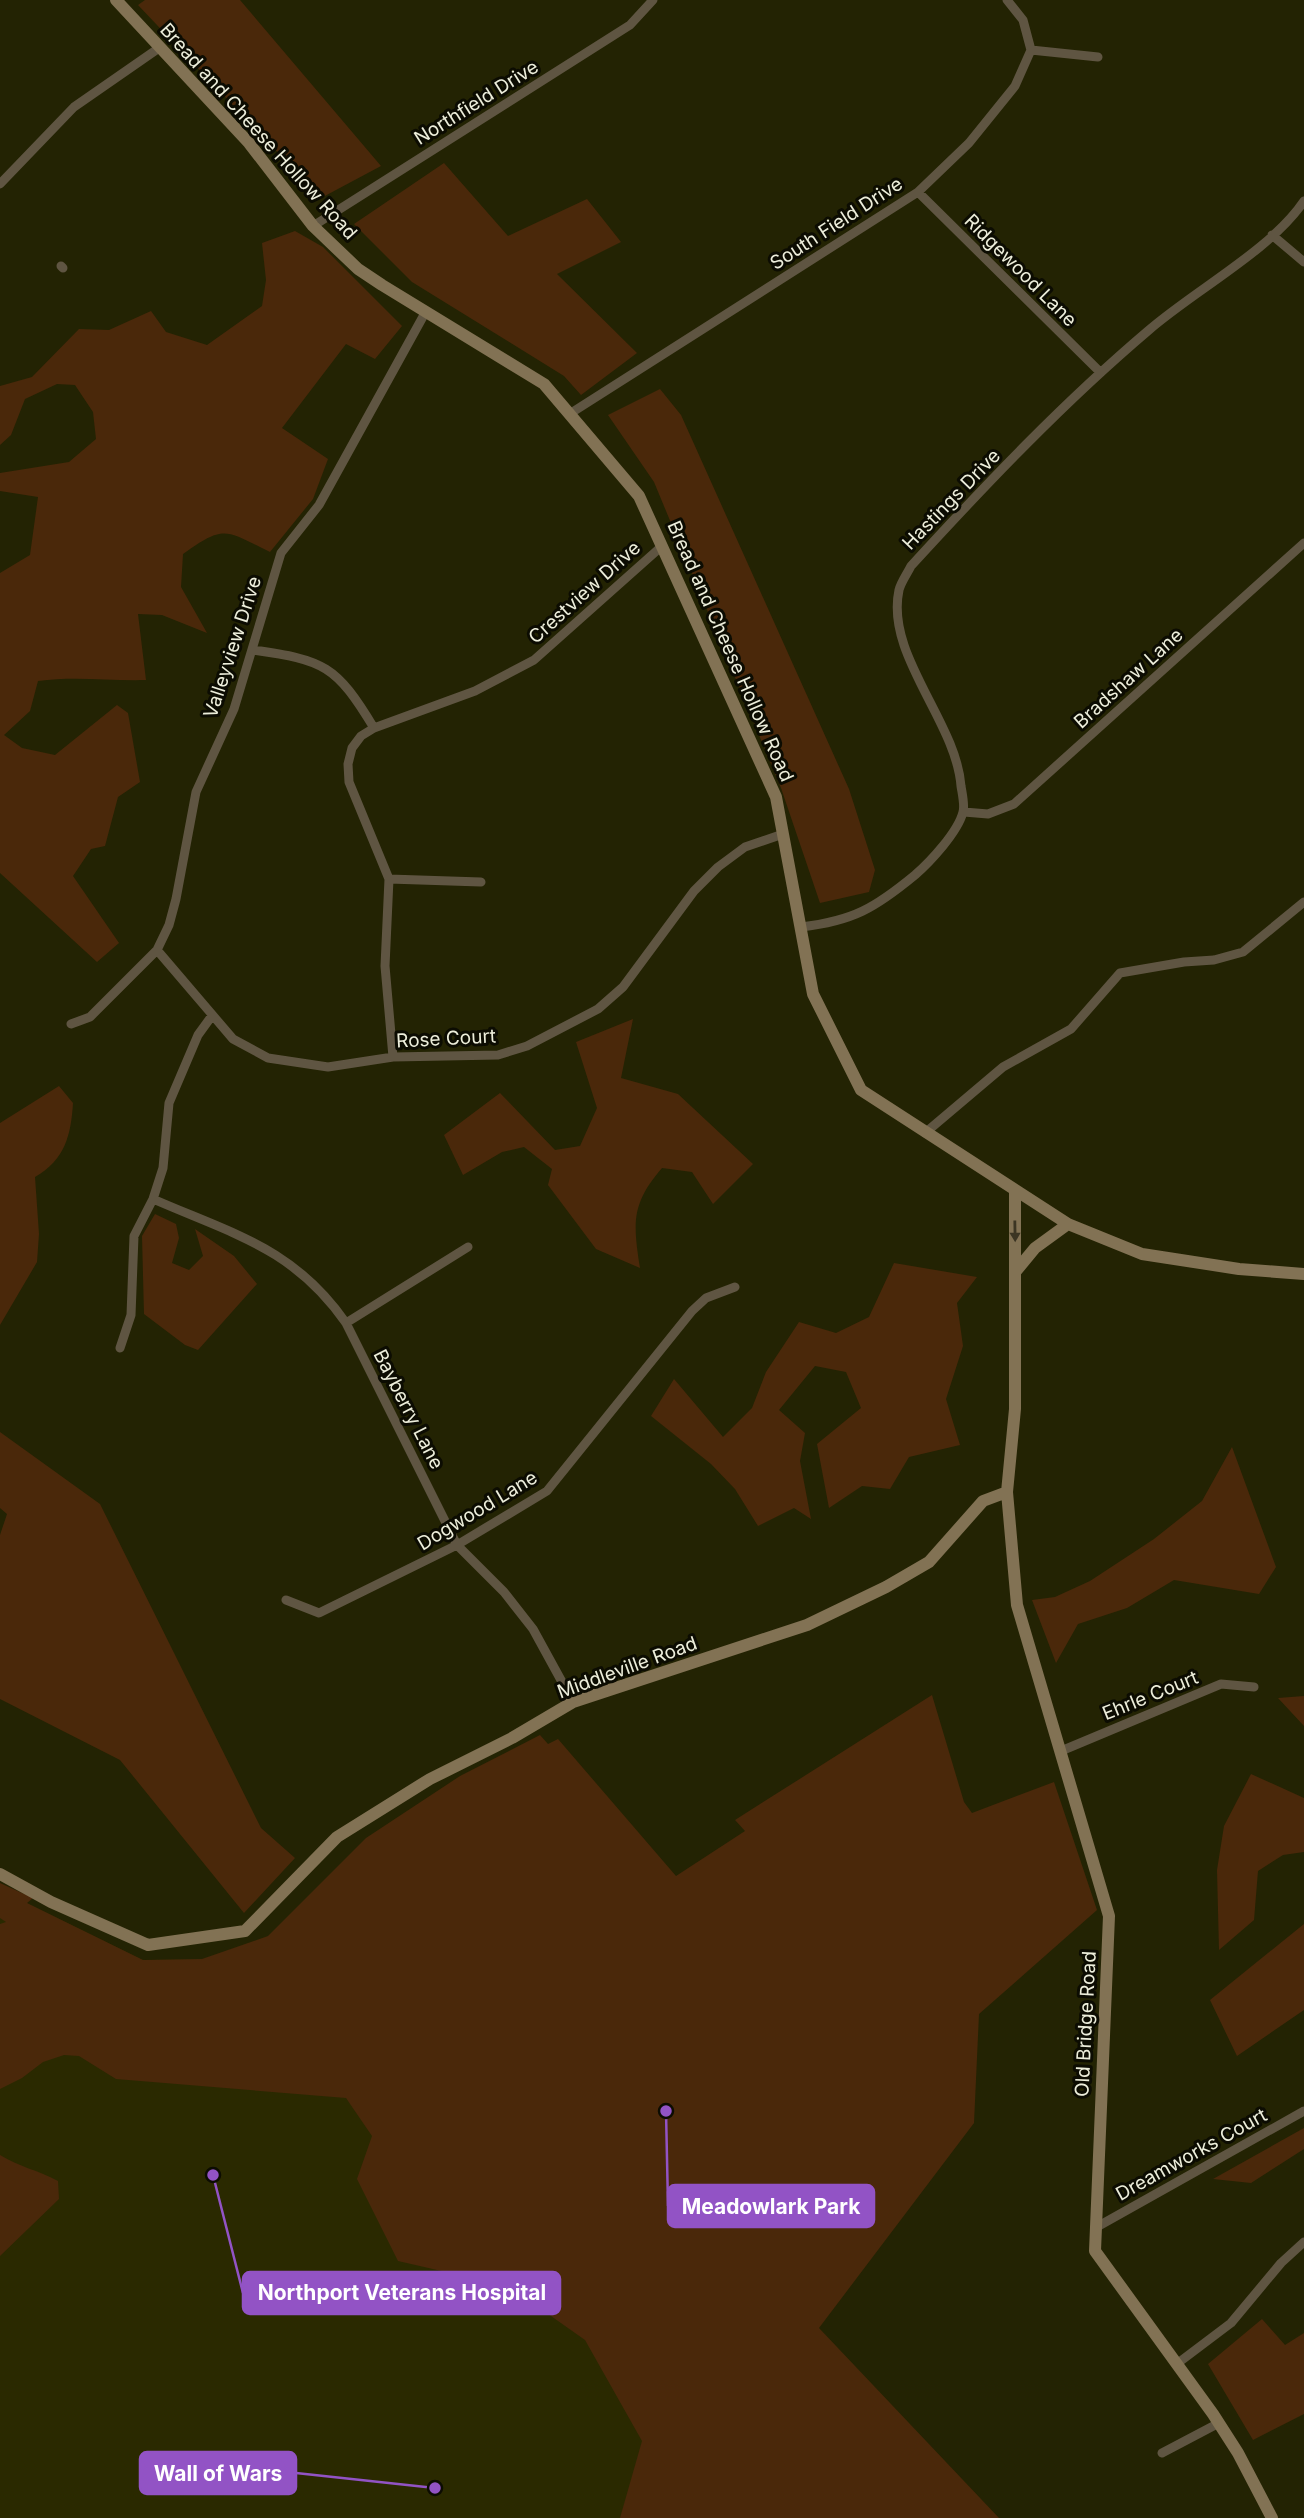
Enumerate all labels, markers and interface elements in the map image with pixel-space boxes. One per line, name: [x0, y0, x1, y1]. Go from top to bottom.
street label: Bread and Cheese Hollow Road: [155, 18, 362, 244]
street label: Northfield Drive: [410, 55, 543, 150]
street label: South Field Drive: [766, 172, 907, 275]
street label: Ridgewood Lane: [960, 209, 1082, 331]
street label: Hastings Drive: [898, 444, 1005, 554]
street label: Bread and Cheese Hollow Road: [662, 517, 799, 785]
street label: Crestview Drive: [524, 536, 645, 649]
street label: Valleyview Drive: [199, 573, 266, 721]
street label: Bradshaw Lane: [1069, 624, 1187, 733]
street label: Rose Court: [396, 1024, 497, 1053]
one-way arrow: [1010, 1221, 1021, 1243]
street label: Bayberry Lane: [369, 1346, 449, 1473]
street label: Dogwood Lane: [413, 1466, 541, 1555]
street label: Middleville Road: [554, 1632, 700, 1703]
street label: Ehrle Court: [1099, 1666, 1201, 1725]
street label: Old Bridge Road: [1070, 1950, 1101, 2098]
street label: Dreamworks Court: [1112, 2103, 1271, 2205]
callout: Meadowlark Park: [668, 2185, 874, 2227]
text: Meadowlark Park: [682, 2194, 861, 2219]
callout: Northport Veterans Hospital: [243, 2272, 560, 2314]
text: Northport Veterans Hospital: [258, 2280, 546, 2305]
callout: Wall of Wars: [140, 2452, 296, 2494]
text: Wall of Wars: [154, 2461, 282, 2486]

